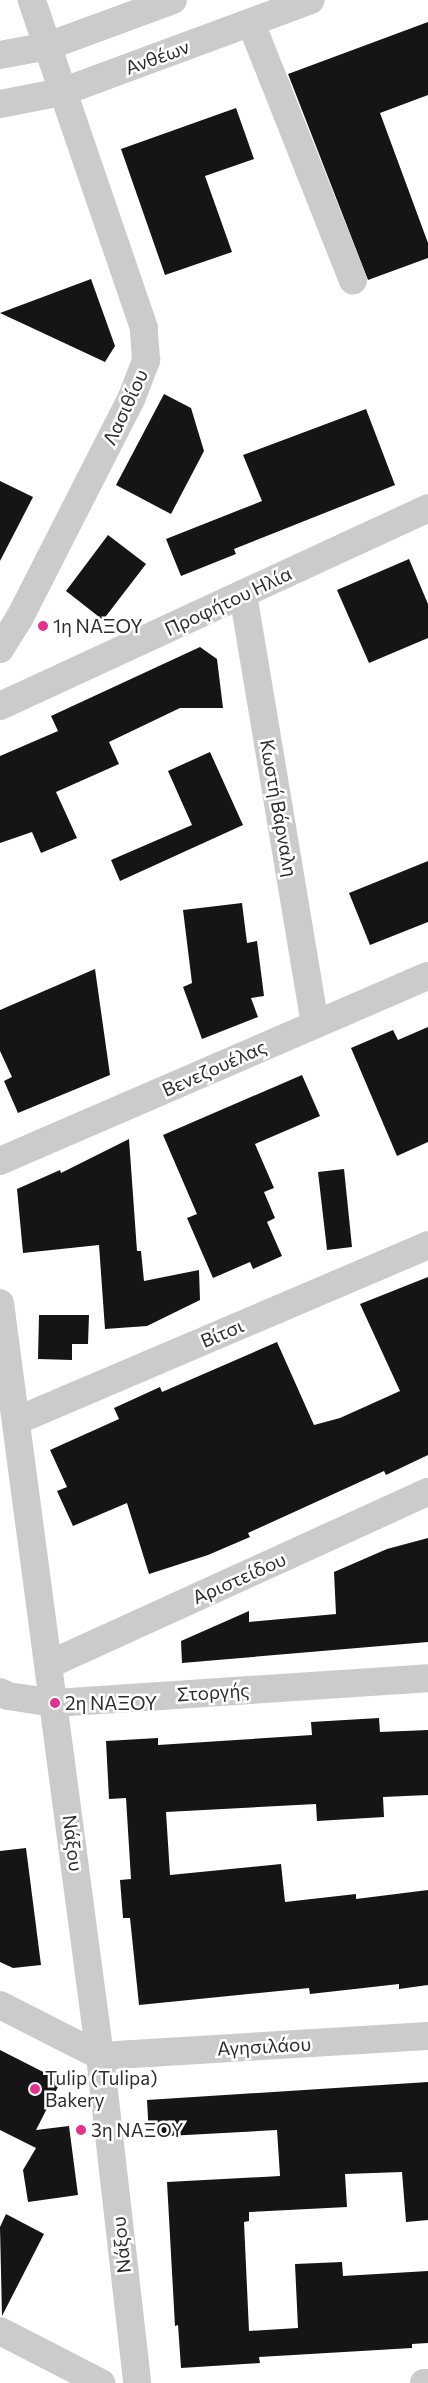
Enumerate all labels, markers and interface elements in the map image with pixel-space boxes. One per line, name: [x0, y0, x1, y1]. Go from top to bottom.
street label: Ανθέων: [122, 35, 192, 79]
street label: Λασιθίου: [98, 365, 152, 449]
street label: Προφήτου Ηλία: [161, 562, 295, 640]
place label: 1η ΝΑΞΟΥ: [53, 615, 143, 637]
marker: 1η ΝΑΞΟΥ: [37, 620, 49, 632]
street label: Κωστή Βάρναλη: [256, 738, 302, 878]
street label: Βενεζουέλας: [158, 1035, 270, 1101]
street label: Βίτσι: [197, 1314, 247, 1352]
street label: Αριστείδου: [189, 1547, 289, 1609]
street label: Στοργής: [176, 1678, 250, 1706]
place label: 2η ΝΑΞΟΥ: [65, 1692, 157, 1714]
marker: 2η ΝΑΞΟΥ: [49, 1697, 61, 1709]
street label: Νάξου: [58, 1813, 88, 1873]
street label: Αγησιλάου: [216, 2032, 312, 2060]
place label: Tulip (Tulipa) Bakery: [45, 2067, 158, 2111]
marker: Tulip (Tulipa) Bakery: [29, 2083, 41, 2095]
place label: 3η ΝΑΞΟΥ: [91, 2119, 183, 2141]
marker: 3η ΝΑΞΟΥ: [75, 2124, 87, 2136]
street label: Νάξου: [107, 2216, 135, 2274]

